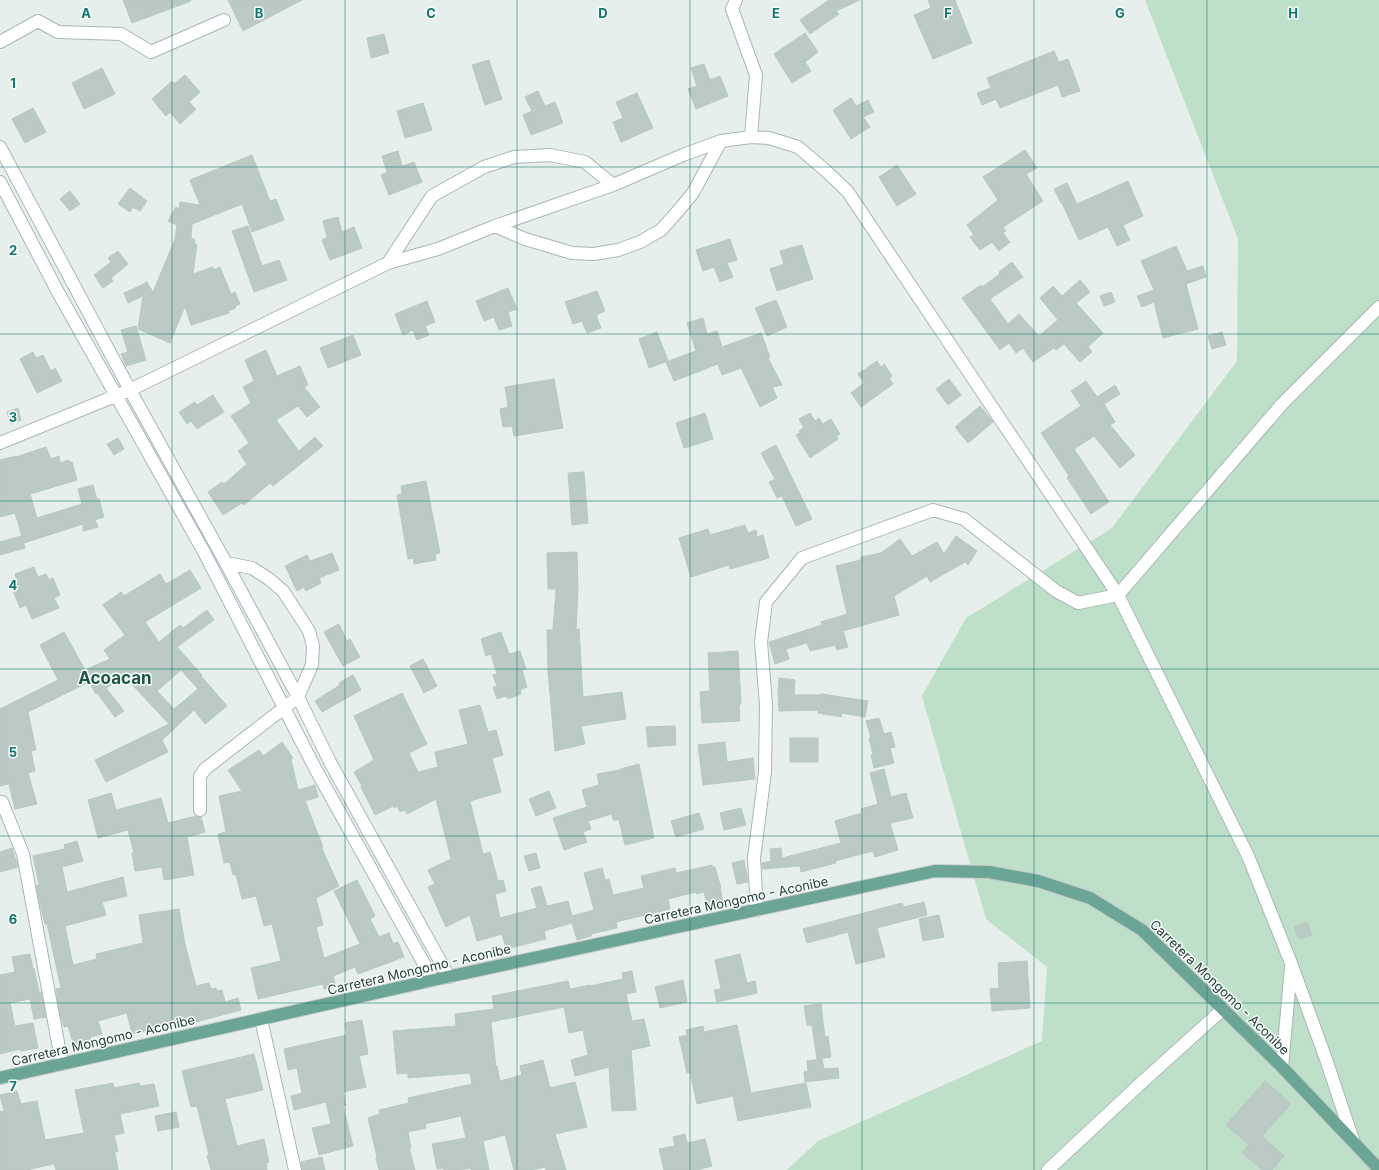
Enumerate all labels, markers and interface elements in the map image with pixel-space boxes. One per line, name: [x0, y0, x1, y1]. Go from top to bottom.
text: A: [81, 5, 91, 21]
text: B: [255, 5, 264, 21]
text: C: [426, 5, 436, 21]
text: D: [598, 5, 608, 21]
text: E: [772, 5, 780, 21]
text: F: [944, 5, 952, 21]
text: G: [1115, 5, 1125, 21]
text: H: [1288, 5, 1298, 21]
text: 1: [10, 75, 16, 91]
text: 2: [9, 242, 17, 258]
text: 3: [9, 409, 17, 425]
text: 4: [9, 577, 18, 593]
district label: Acoacan: [78, 668, 152, 688]
text: 5: [9, 744, 17, 760]
street label: Carretera Mongomo - Aconibe: [643, 873, 829, 927]
text: 6: [9, 911, 17, 927]
street label: Carretera Mongomo - Aconibe: [1147, 916, 1293, 1058]
street label: Carretera Mongomo - Aconibe: [326, 940, 512, 998]
street label: Carretera Mongomo - Aconibe: [10, 1011, 196, 1069]
text: 7: [9, 1078, 17, 1094]

